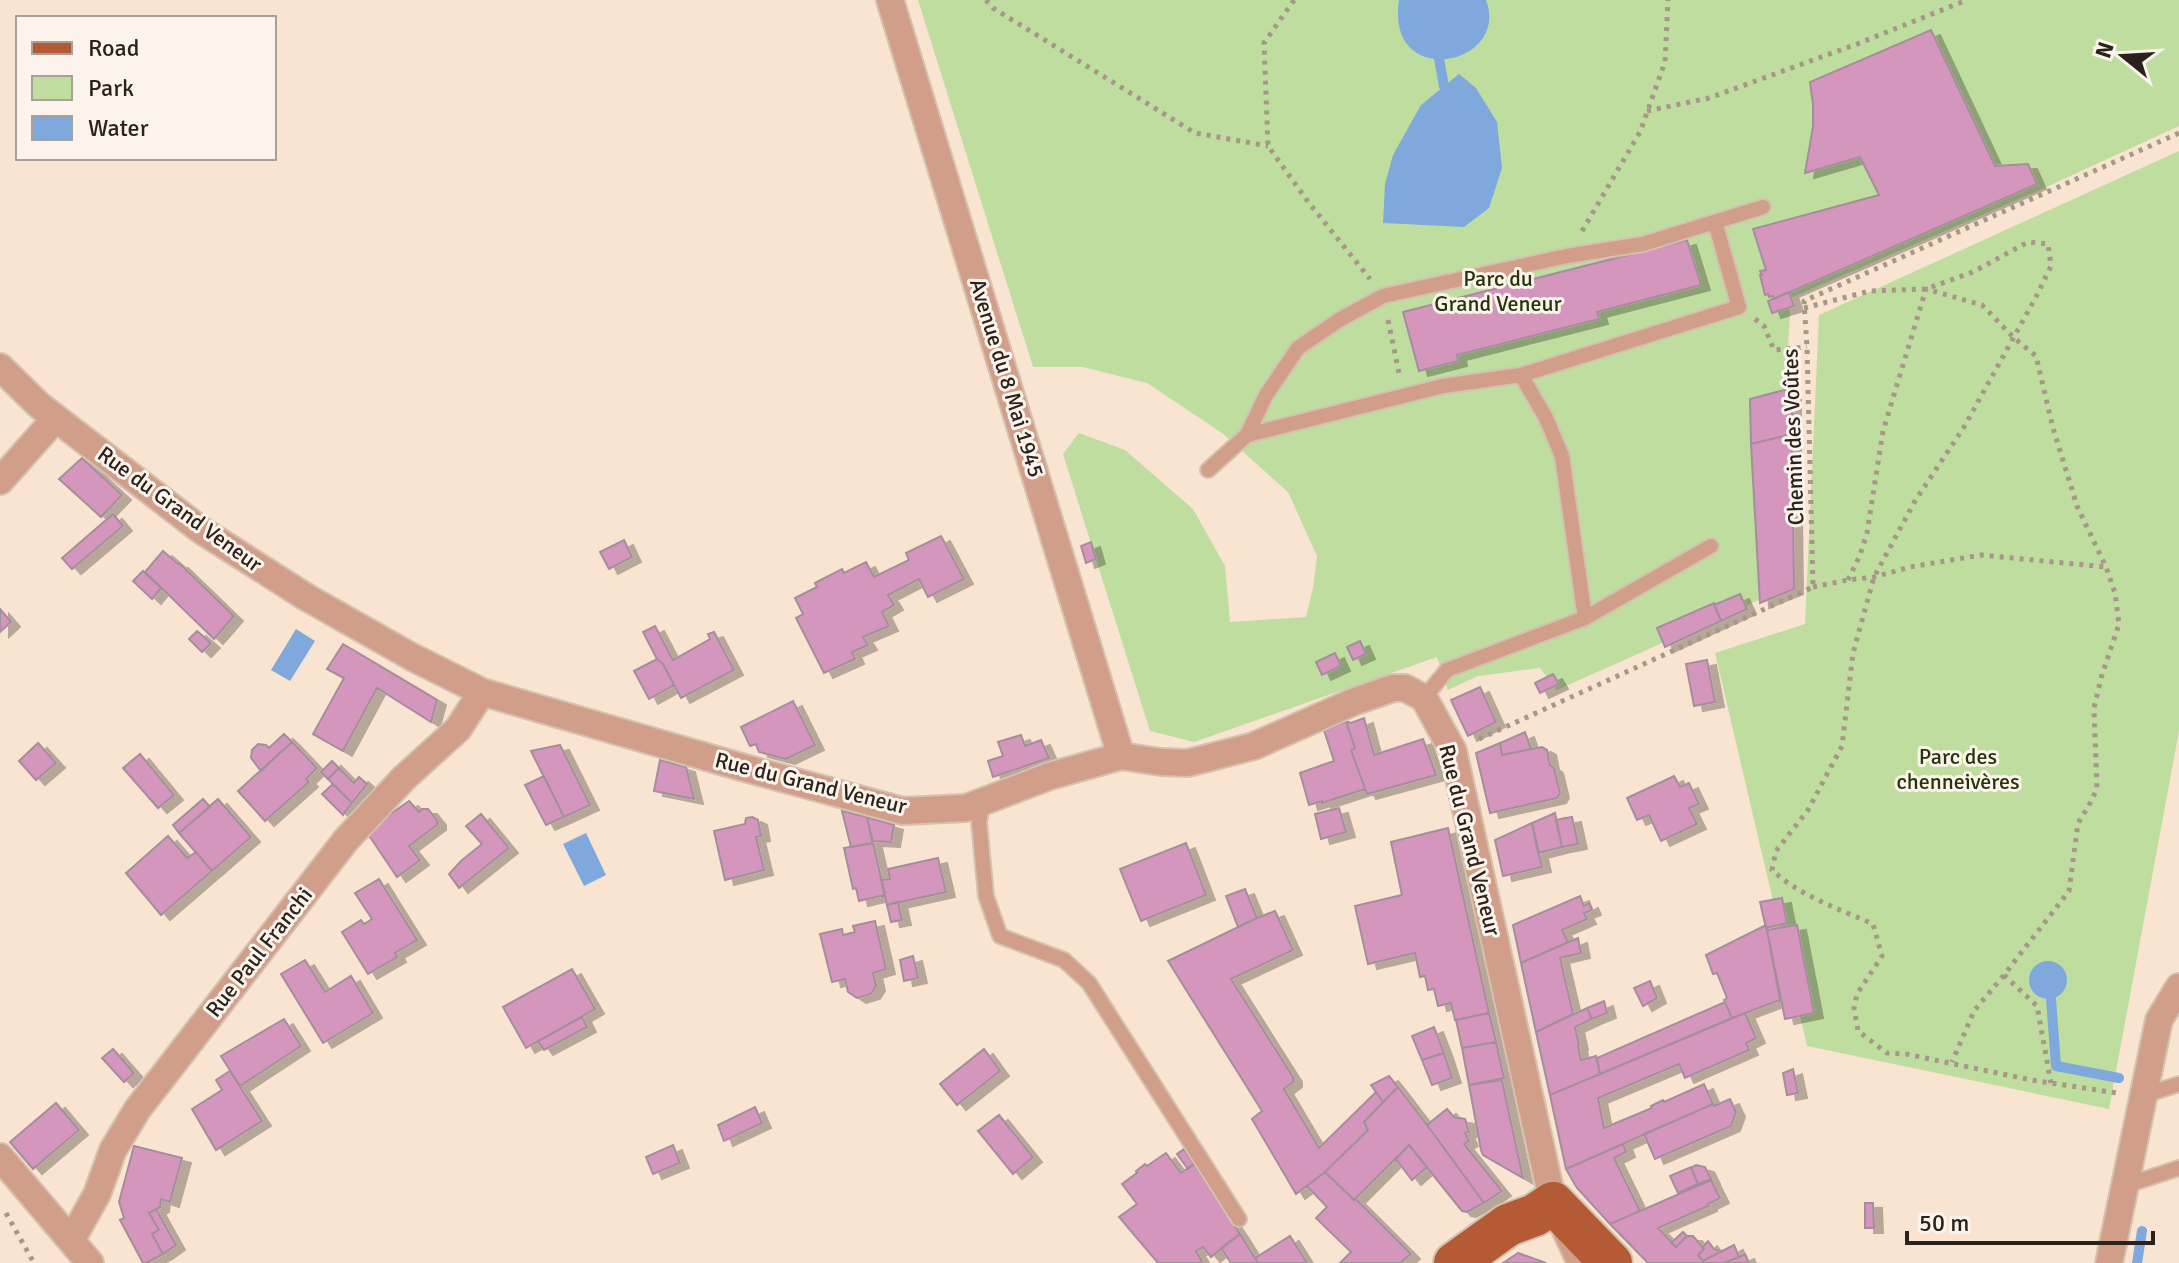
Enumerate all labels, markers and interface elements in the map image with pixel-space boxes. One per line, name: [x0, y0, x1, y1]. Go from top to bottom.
legend: [16, 16, 276, 160]
north arrow: [2083, 16, 2163, 96]
text: Road: [88, 33, 139, 63]
text: N: [2089, 39, 2120, 61]
text: Park: [88, 73, 134, 103]
text: Water: [88, 113, 149, 143]
park label: Parc du Grand Veneur: [1434, 265, 1562, 317]
street label: Avenue du 8 Mai 1945: [964, 275, 1050, 481]
street label: Chemin des Voûtes: [1776, 348, 1810, 526]
street label: Rue du Grand Veneur: [93, 440, 267, 578]
street label: Rue du Grand Veneur: [1433, 741, 1507, 939]
park label: Parc des chenneivères: [1896, 743, 2020, 795]
street label: Rue du Grand Veneur: [712, 746, 910, 820]
street label: Rue Paul Franchi: [200, 882, 318, 1022]
scale bar: [1907, 1195, 2153, 1245]
text: 50 m: [1919, 1208, 1969, 1238]

